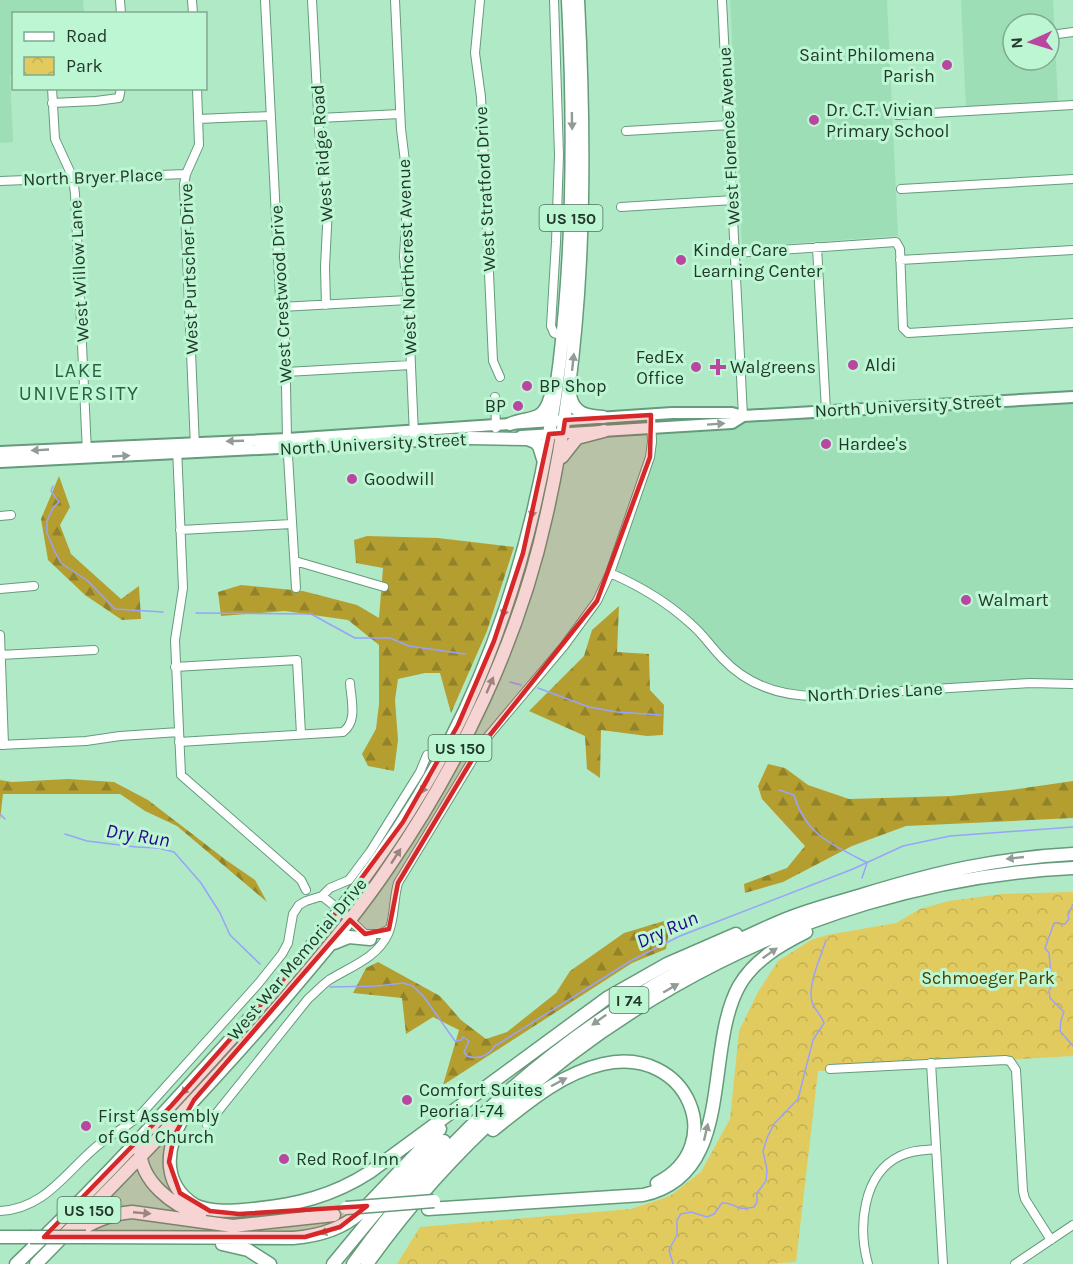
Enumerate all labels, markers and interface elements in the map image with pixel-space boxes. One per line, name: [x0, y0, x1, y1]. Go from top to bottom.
legend: [12, 12, 207, 90]
north arrow: [1001, 12, 1061, 72]
text: Road: [66, 25, 107, 47]
text: N: [1007, 37, 1026, 49]
place label: Saint Philomena Parish: [799, 44, 935, 87]
street label: West Florence Avenue: [713, 46, 745, 226]
text: Park: [66, 55, 103, 77]
marker: Saint Philomena Parish: [940, 58, 954, 72]
street label: West Ridge Road: [306, 84, 338, 222]
place label: Dr. C.T. Vivian Primary School: [826, 99, 950, 142]
street label: West Stratford Drive: [470, 106, 500, 272]
one-way arrow: [568, 112, 577, 131]
marker: Dr. C.T. Vivian Primary School: [807, 113, 821, 127]
street label: West Northcrest Avenue: [393, 159, 421, 355]
street label: North Bryer Place: [23, 164, 163, 190]
street label: West Purtscher Drive: [175, 183, 203, 355]
street label: West Willow Lane: [64, 199, 94, 343]
street label: West Crestwood Drive: [265, 205, 297, 383]
road number: US 150: [540, 205, 602, 231]
place label: Kinder Care Learning Center: [693, 239, 823, 282]
marker: Kinder Care Learning Center: [674, 253, 688, 267]
place label: FedEx Office: [636, 346, 684, 389]
one-way arrow: [568, 352, 578, 371]
place label: Aldi: [865, 354, 896, 376]
place label: Walgreens: [730, 356, 816, 378]
marker: Aldi: [846, 358, 860, 372]
district label: LAKE UNIVERSITY: [19, 359, 139, 405]
marker: FedEx Office: [689, 360, 703, 374]
marker: Walgreens: [711, 360, 725, 374]
place label: BP Shop: [539, 375, 607, 397]
marker: BP Shop: [520, 379, 534, 393]
street label: North University Street: [814, 390, 1002, 422]
place label: BP: [485, 395, 506, 417]
marker: BP: [511, 399, 525, 413]
one-way arrow: [707, 419, 726, 428]
street label: North University Street: [279, 428, 467, 460]
place label: Hardee's: [838, 433, 908, 455]
one-way arrow: [225, 437, 244, 446]
marker: Hardee's: [819, 437, 833, 451]
one-way arrow: [30, 445, 49, 454]
one-way arrow: [112, 452, 131, 461]
place label: Goodwill: [364, 468, 434, 490]
marker: Goodwill: [345, 472, 359, 486]
one-way arrow: [528, 501, 538, 519]
place label: Walmart: [978, 589, 1049, 611]
marker: Walmart: [959, 593, 973, 607]
one-way arrow: [500, 600, 509, 618]
one-way arrow: [485, 675, 495, 693]
street label: North Dries Lane: [807, 677, 943, 707]
road number: US 150: [428, 735, 492, 761]
one-way arrow: [419, 778, 430, 794]
water label: Dry Run: [104, 819, 172, 852]
one-way arrow: [391, 847, 402, 864]
one-way arrow: [1005, 853, 1024, 863]
street label: West War Memorial Drive: [222, 873, 372, 1045]
water label: Dry Run: [633, 906, 701, 953]
one-way arrow: [761, 947, 777, 959]
park label: Schmoeger Park: [921, 967, 1055, 989]
one-way arrow: [663, 982, 679, 993]
road number: I 74: [610, 987, 648, 1013]
one-way arrow: [591, 1013, 606, 1025]
one-way arrow: [551, 1077, 568, 1087]
place label: Comfort Suites Peoria I-74: [419, 1079, 543, 1122]
one-way arrow: [180, 1080, 194, 1095]
marker: Comfort Suites Peoria I-74: [400, 1093, 414, 1107]
place label: First Assembly of God Church: [98, 1105, 220, 1148]
marker: First Assembly of God Church: [79, 1119, 93, 1133]
one-way arrow: [702, 1122, 712, 1141]
place label: Red Roof Inn: [296, 1148, 399, 1170]
marker: Red Roof Inn: [277, 1152, 291, 1166]
road number: US 150: [58, 1197, 121, 1223]
one-way arrow: [132, 1208, 151, 1218]
one-way arrow: [319, 1227, 337, 1237]

